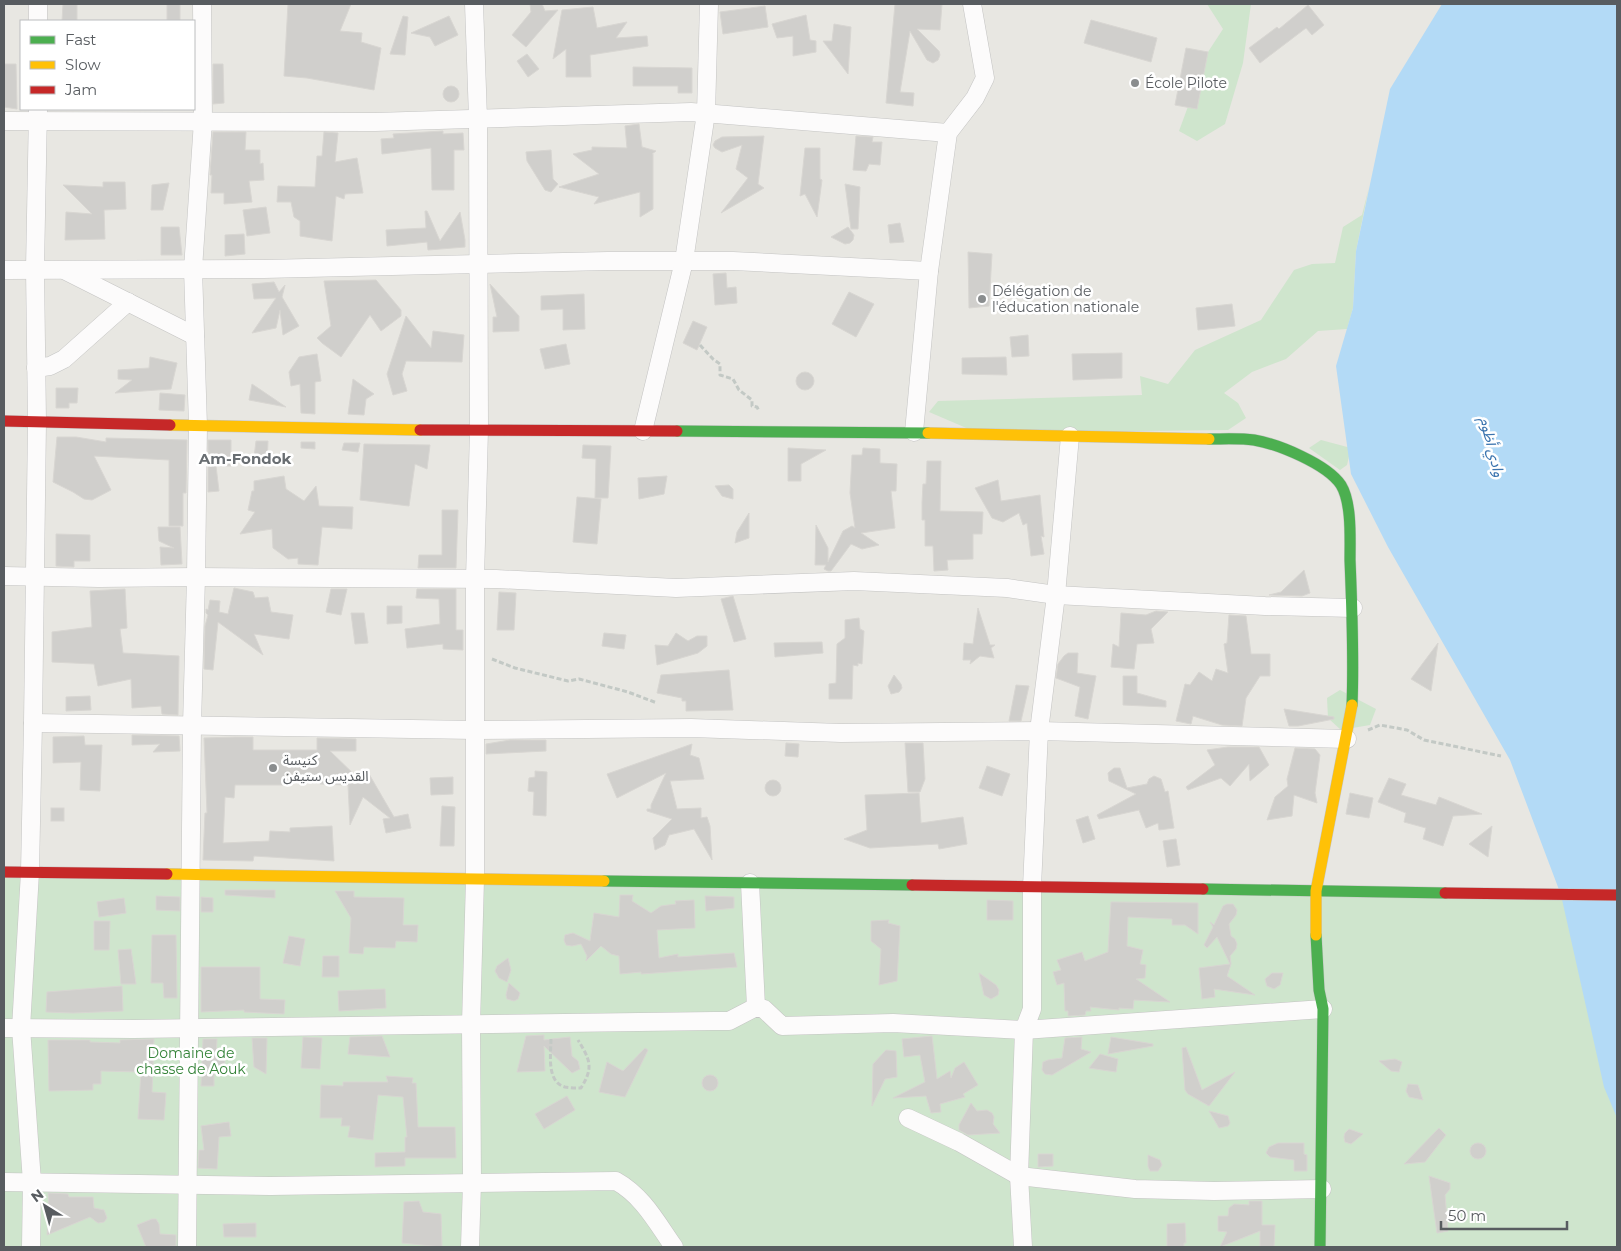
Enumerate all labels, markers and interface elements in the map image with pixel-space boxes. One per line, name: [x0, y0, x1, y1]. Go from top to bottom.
legend: [20, 20, 195, 110]
text: Fast: [65, 30, 96, 49]
text: Slow: [65, 55, 101, 74]
place label: École Pilote: [1145, 74, 1227, 92]
marker: École Pilote: [1129, 77, 1141, 89]
text: Jam: [64, 80, 97, 99]
place label: Délégation de l'éducation nationale: [992, 282, 1139, 316]
marker: Délégation de l'éducation nationale: [976, 293, 988, 305]
water label: وادي أظوم: [1473, 414, 1509, 480]
district label: Am-Fondok: [198, 449, 292, 468]
place label: كنيسة القديس ستيفن: [283, 751, 369, 785]
marker: كنيسة القديس ستيفن: [267, 762, 279, 774]
park label: Domaine de chasse de Aouk: [136, 1044, 246, 1078]
north arrow: [20, 1181, 70, 1231]
text: N: [27, 1185, 47, 1206]
scale bar: [1441, 1198, 1567, 1230]
text: 50 m: [1448, 1206, 1486, 1225]

